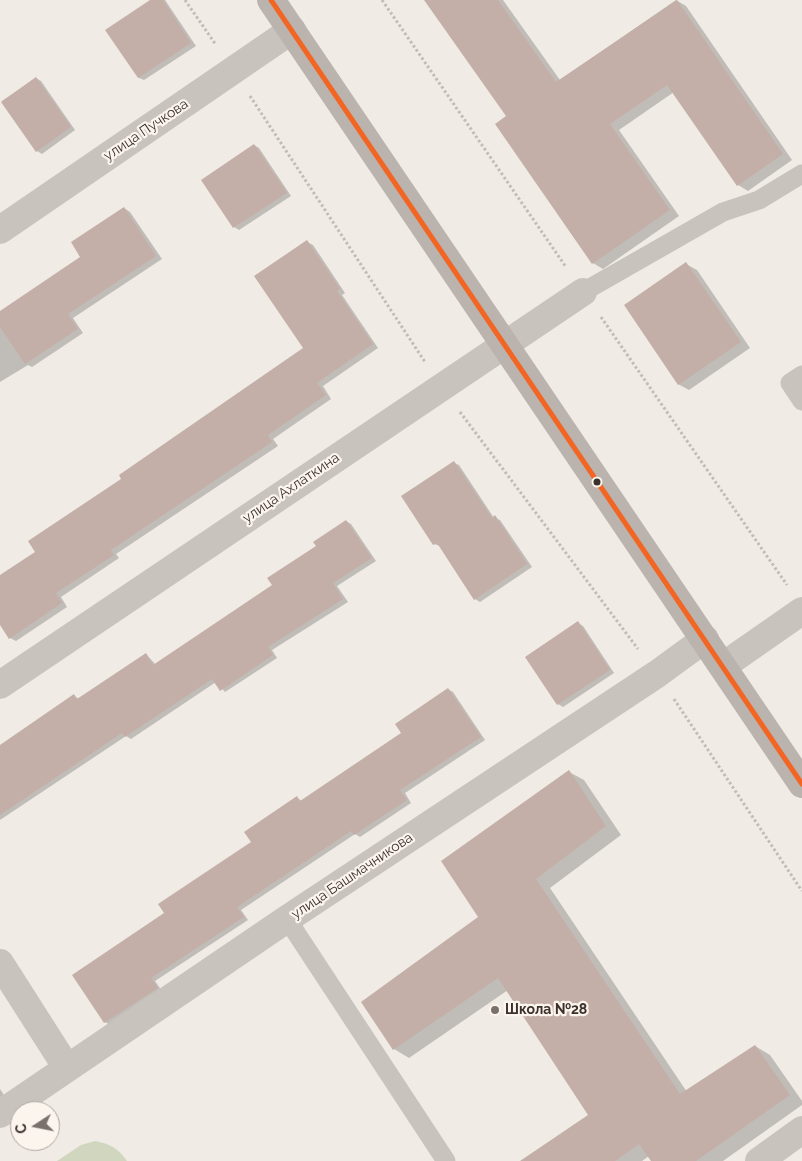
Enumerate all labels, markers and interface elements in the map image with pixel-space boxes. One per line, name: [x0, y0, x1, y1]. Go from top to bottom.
street label: улица Пучкова: [101, 96, 191, 164]
street label: улица Ахлаткина: [239, 449, 343, 527]
unlabelled marker: [592, 477, 602, 487]
street label: улица Башмачникова: [288, 829, 416, 923]
place label: Школа №28: [505, 1002, 587, 1018]
marker: Школа №28: [489, 1004, 501, 1016]
north arrow: [10, 1101, 60, 1151]
text: С: [12, 1122, 30, 1135]

